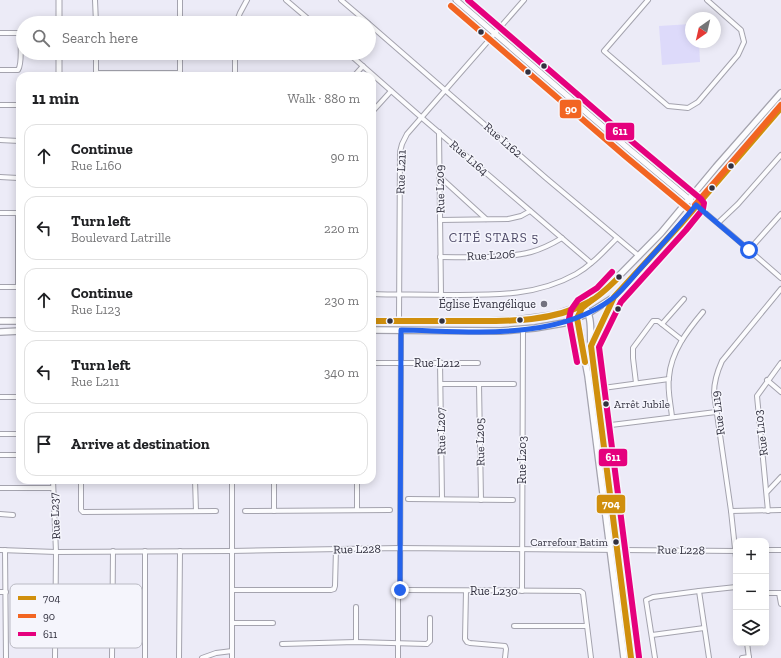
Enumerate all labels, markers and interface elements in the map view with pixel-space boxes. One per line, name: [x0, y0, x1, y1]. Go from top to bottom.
north arrow: [685, 12, 721, 48]
search box: [16, 16, 376, 60]
icon: search: [30, 27, 52, 49]
unlabelled marker: [476, 27, 486, 37]
text: Search here: [62, 29, 138, 47]
unlabelled marker: [539, 61, 549, 71]
unlabelled marker: [523, 67, 533, 77]
text: 11 min: [32, 88, 79, 108]
text: Walk · 880 m: [288, 91, 360, 106]
line badge: 90: [559, 99, 582, 119]
text: 90: [565, 103, 577, 116]
street label: Rue L162: [481, 120, 525, 160]
line badge: 611: [605, 122, 635, 141]
text: 611: [613, 125, 628, 138]
street label: Rue L164: [447, 137, 492, 179]
text: Continue: [71, 140, 133, 158]
icon: ahead: [33, 145, 55, 167]
text: 90 m: [330, 149, 359, 164]
street label: Rue L211: [393, 149, 409, 194]
text: Rue L160: [71, 158, 122, 173]
unlabelled marker: [726, 161, 736, 171]
street label: Rue L209: [433, 165, 447, 213]
unlabelled marker: [707, 183, 717, 193]
text: Turn left: [71, 212, 131, 230]
icon: left: [33, 217, 55, 239]
text: 220 m: [324, 221, 359, 236]
text: Boulevard Latrille: [71, 230, 171, 245]
district label: CITÉ STARS 5: [449, 230, 539, 245]
route start: [740, 241, 758, 259]
street label: Rue L206: [466, 247, 516, 263]
unlabelled marker: [614, 272, 624, 282]
text: Continue: [71, 284, 133, 302]
icon: ahead: [33, 289, 55, 311]
text: 230 m: [324, 293, 359, 308]
place label: Église Évangélique: [439, 296, 536, 311]
marker: Église Évangélique: [539, 299, 549, 309]
text: Rue L123: [71, 302, 121, 317]
unlabelled marker: [613, 304, 623, 314]
unlabelled marker: [515, 315, 525, 325]
unlabelled marker: [385, 316, 395, 326]
unlabelled marker: [437, 316, 447, 326]
text: Turn left: [71, 356, 131, 374]
street label: Rue L212: [414, 356, 460, 370]
icon: left: [33, 361, 55, 383]
text: 340 m: [324, 365, 359, 380]
text: Rue L211: [71, 374, 119, 389]
street label: Rue L119: [708, 390, 728, 436]
place label: Arrêt Jubile: [614, 398, 670, 411]
marker: Arrêt Jubile: [601, 399, 611, 409]
street label: Rue L207: [434, 407, 448, 455]
street label: Rue L103: [751, 409, 771, 457]
street label: Rue L205: [473, 418, 487, 466]
icon: arrive: [33, 433, 55, 455]
text: Arrive at destination: [71, 435, 210, 453]
street label: Rue L203: [515, 436, 529, 484]
line badge: 611: [598, 448, 628, 467]
text: 611: [606, 451, 621, 464]
street label: Rue L237: [47, 492, 63, 540]
line badge: 704: [596, 494, 626, 514]
text: 704: [602, 498, 621, 511]
place label: Carrefour Batim: [530, 536, 608, 549]
marker: Carrefour Batim: [611, 537, 621, 547]
map controls: [733, 538, 769, 646]
button: +: [733, 538, 769, 574]
street label: Rue L228: [333, 542, 381, 556]
street label: Rue L228: [657, 543, 705, 557]
button: −: [733, 574, 769, 610]
route end: [391, 581, 409, 599]
legend: [10, 584, 142, 648]
street label: Rue L230: [470, 584, 518, 598]
text: 704: [43, 592, 61, 605]
text: 90: [43, 610, 55, 623]
button: layers: [733, 610, 769, 646]
text: 611: [43, 628, 58, 641]

